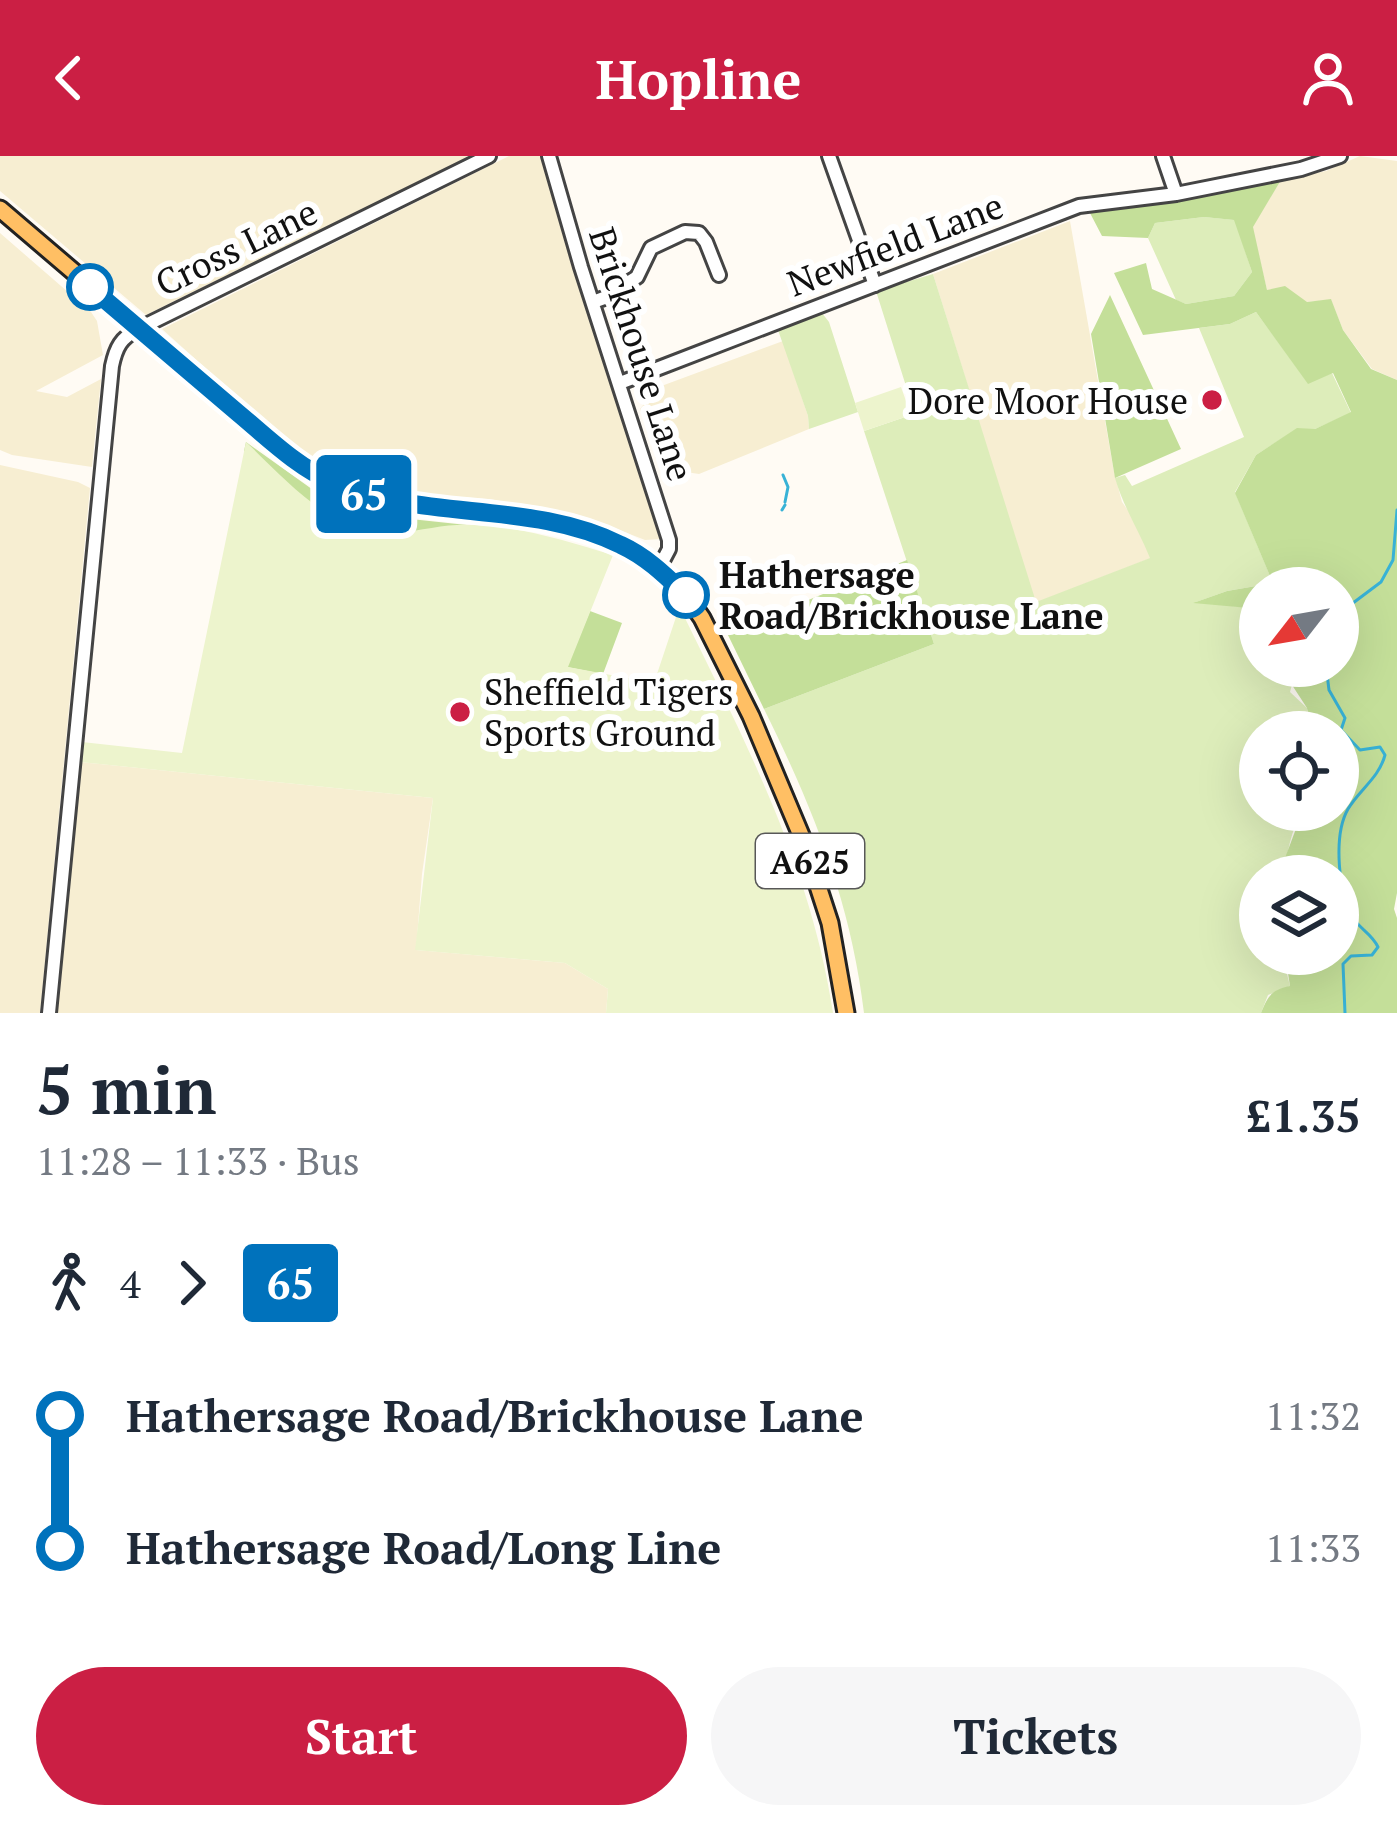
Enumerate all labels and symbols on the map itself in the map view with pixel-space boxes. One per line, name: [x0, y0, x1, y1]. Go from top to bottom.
street label: Newfield Lane: [780, 181, 1010, 307]
street label: Cross Lane: [147, 188, 325, 306]
street label: Brickhouse Lane: [579, 221, 705, 487]
unlabelled marker: [68, 265, 112, 309]
place label: Dore Moor House: [908, 377, 1188, 424]
marker: Dore Moor House: [1199, 387, 1225, 413]
line badge: 65: [310, 455, 418, 533]
place label: Hathersage Road/Brickhouse Lane: [719, 551, 1104, 639]
north arrow: [1239, 567, 1359, 687]
marker: Hathersage Road/Brickhouse Lane: [664, 573, 708, 617]
place label: Sheffield Tigers Sports Ground: [484, 668, 734, 756]
marker: Sheffield Tigers Sports Ground: [447, 699, 473, 725]
road number: A625: [756, 834, 864, 888]

